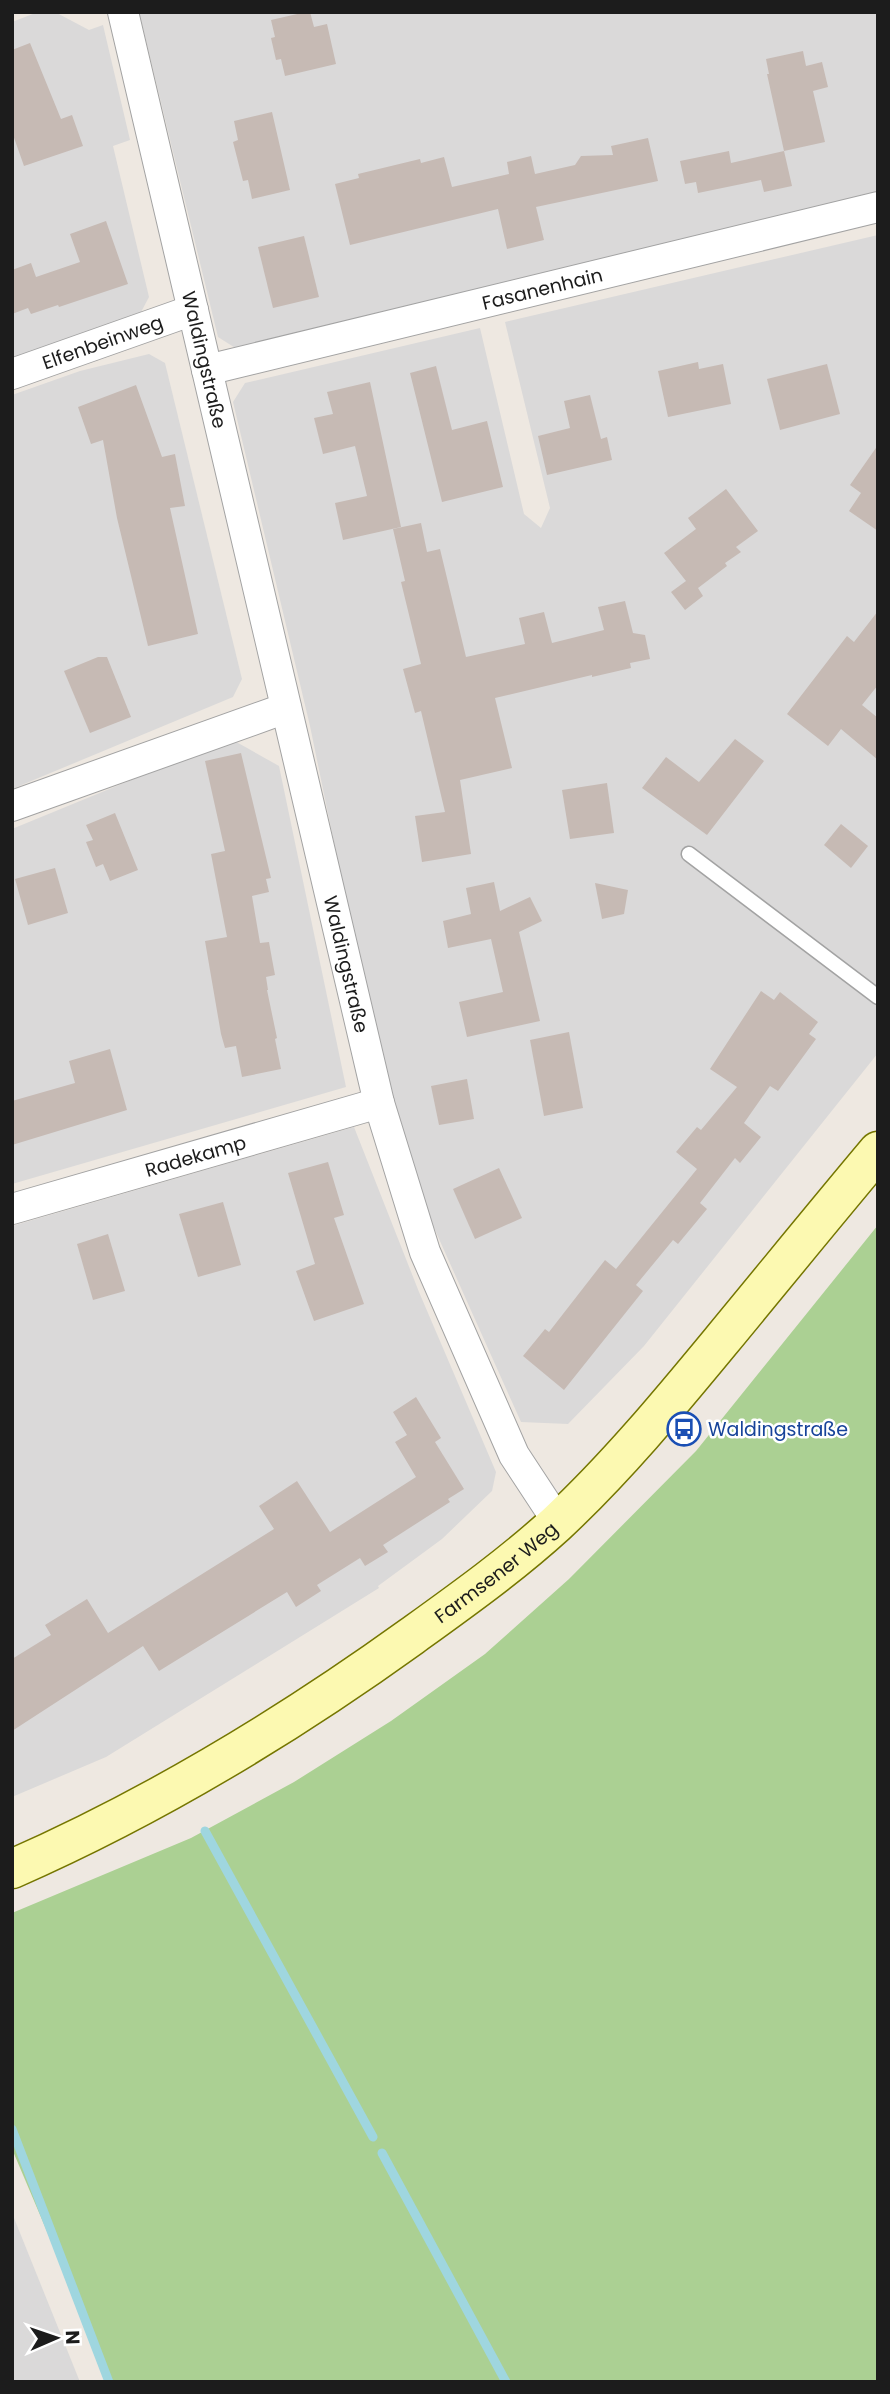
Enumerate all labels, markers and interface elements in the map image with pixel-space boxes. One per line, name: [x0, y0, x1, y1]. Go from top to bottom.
street label: Fasanenhain: [479, 261, 605, 316]
street label: Waldingstraße: [175, 288, 234, 431]
street label: Elfenbeinweg: [38, 308, 167, 376]
street label: Waldingstraße: [317, 893, 376, 1035]
street label: Radekamp: [142, 1129, 249, 1183]
bus stop icon: Waldingstraße: [665, 1410, 703, 1448]
place label: Waldingstraße: [708, 1416, 848, 1443]
street label: Farmsener Weg: [429, 1515, 563, 1629]
north arrow: [21, 2303, 91, 2373]
text: N: [59, 2330, 86, 2345]

